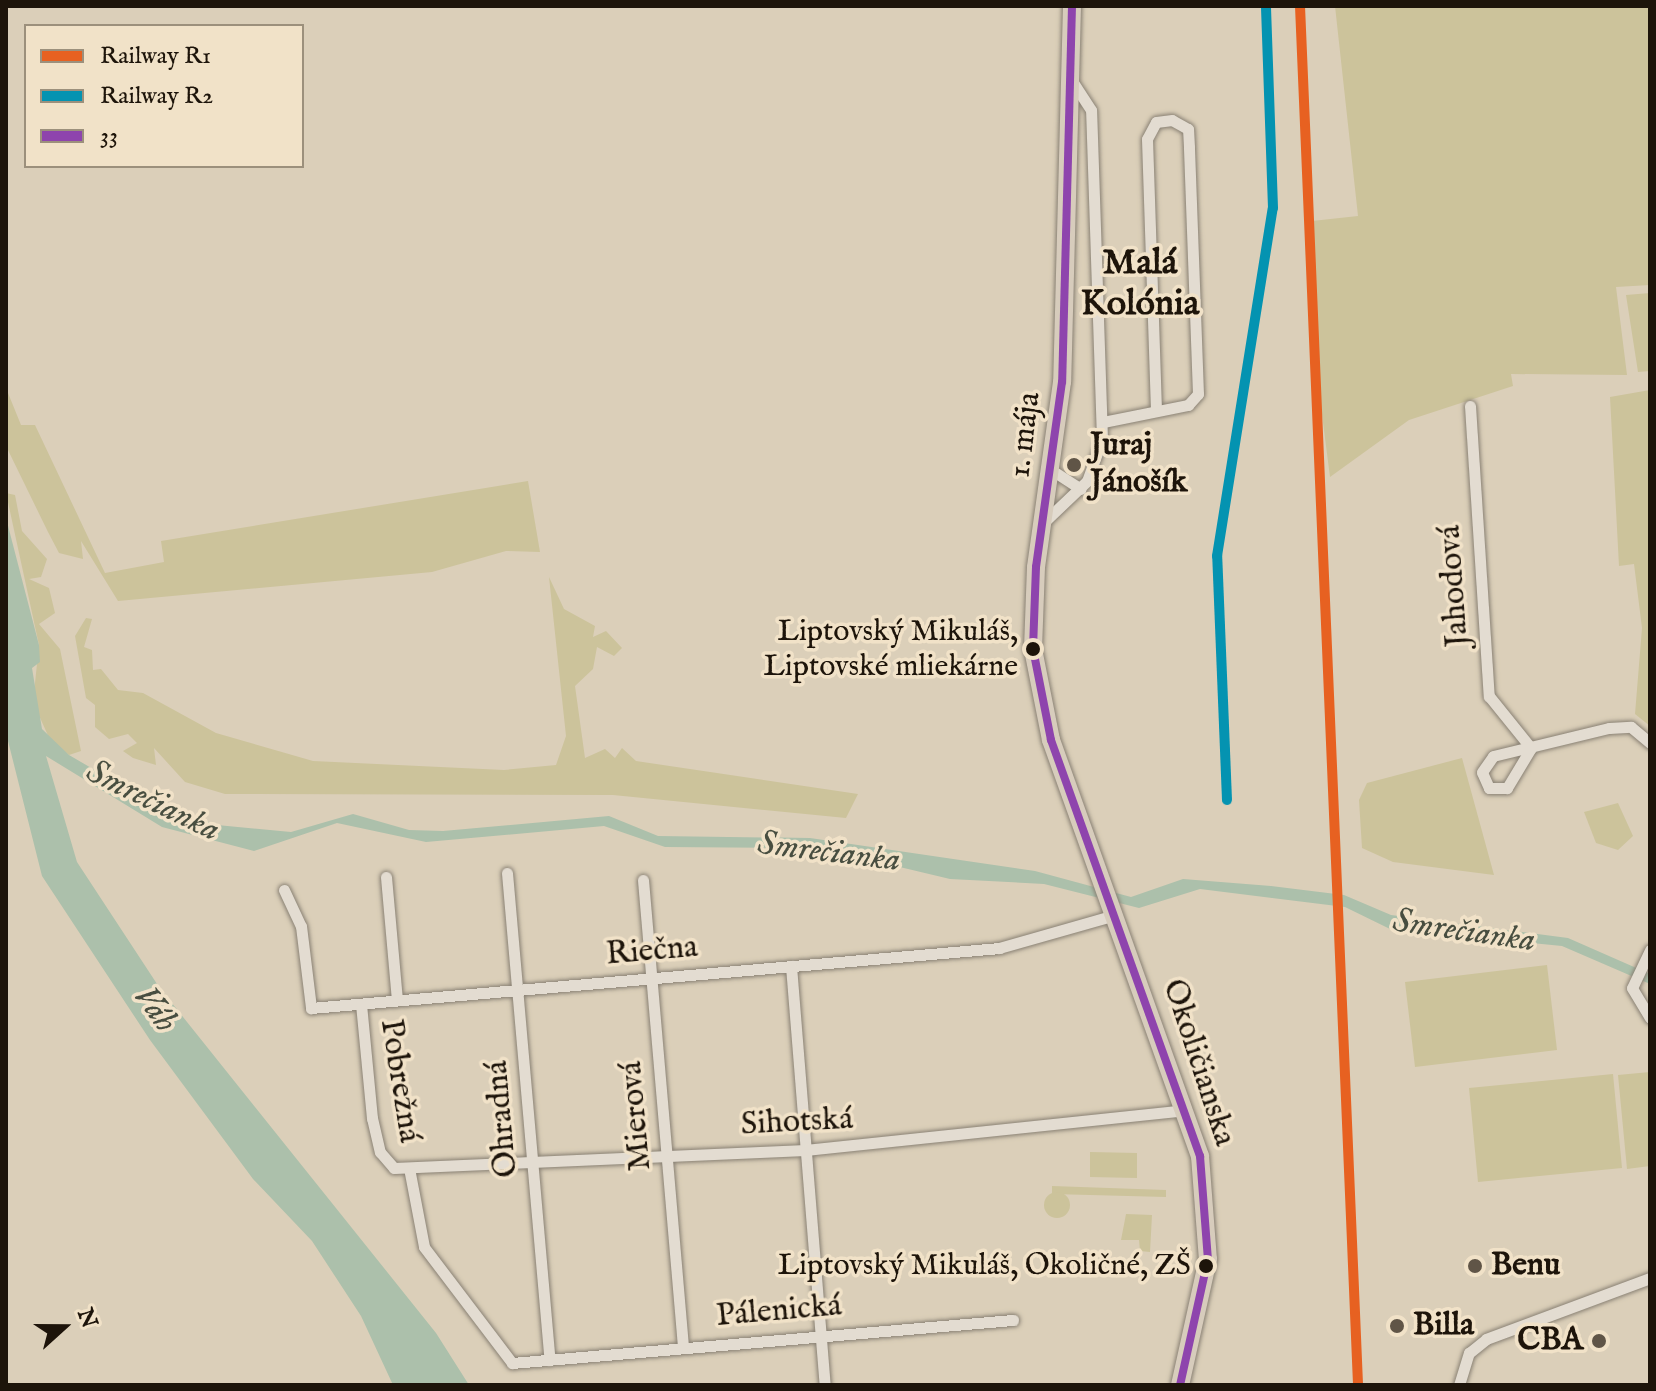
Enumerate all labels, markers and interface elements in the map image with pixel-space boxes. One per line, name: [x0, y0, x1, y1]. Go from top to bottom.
legend: [24, 24, 304, 168]
text: Railway R1: [100, 41, 211, 72]
text: Railway R2: [100, 81, 213, 112]
text: 33: [100, 121, 118, 152]
district label: Malá Kolónia: [1081, 241, 1199, 326]
street label: 1. mája: [1002, 390, 1050, 480]
place label: Juraj Jánošík: [1090, 428, 1187, 503]
marker: Juraj Jánošík: [1065, 456, 1083, 474]
street label: Jahodová: [1432, 524, 1478, 648]
place label: Liptovský Mikuláš, Liptovské mliekárne: [764, 614, 1018, 684]
marker: Liptovský Mikuláš, Liptovské mliekárne: [1025, 641, 1041, 657]
water label: Smrečianka: [80, 751, 226, 851]
water label: Smrečianka: [755, 823, 903, 881]
water label: Smrečianka: [1390, 901, 1538, 961]
street label: Riečna: [605, 929, 699, 975]
street label: Okoličianska: [1153, 975, 1243, 1151]
water label: Váh: [124, 978, 186, 1040]
street label: Pobrežná: [370, 1017, 428, 1145]
street label: Ohradná: [479, 1059, 527, 1179]
street label: Mierová: [613, 1060, 661, 1172]
street label: Sihotská: [740, 1101, 854, 1145]
place label: Benu: [1491, 1247, 1560, 1285]
place label: Liptovský Mikuláš, Okoličné, ZŠ: [778, 1248, 1191, 1284]
marker: Benu: [1466, 1257, 1484, 1275]
marker: Liptovský Mikuláš, Okoličné, ZŠ: [1198, 1258, 1214, 1274]
north arrow: [24, 1287, 104, 1367]
street label: Pálenická: [715, 1287, 843, 1337]
text: N: [70, 1304, 103, 1332]
place label: Billa: [1413, 1307, 1474, 1345]
marker: Billa: [1388, 1317, 1406, 1335]
place label: CBA: [1517, 1322, 1583, 1360]
marker: CBA: [1590, 1332, 1608, 1350]

